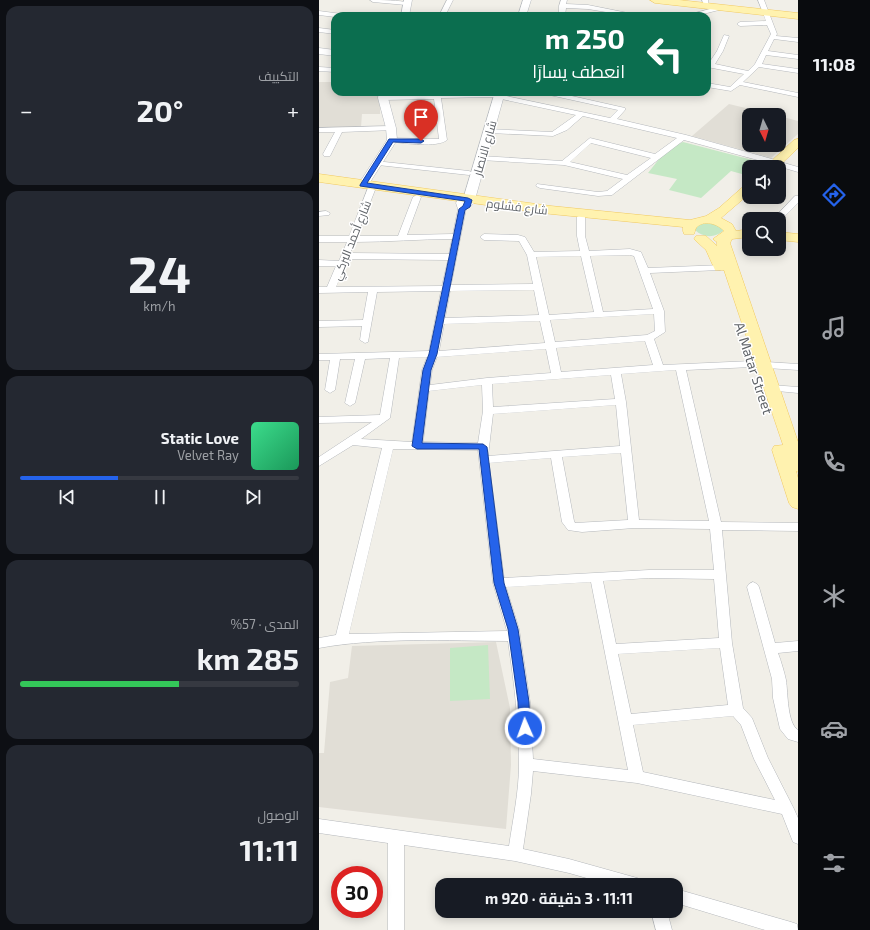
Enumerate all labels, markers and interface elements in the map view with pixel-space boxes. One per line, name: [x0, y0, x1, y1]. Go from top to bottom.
text: 250 m: [545, 21, 625, 55]
icon: left: [639, 28, 691, 80]
text: 11:08: [813, 53, 855, 75]
text: انعطف يسارًا: [532, 60, 625, 82]
text: التكييف: [258, 68, 299, 84]
text: 20°: [137, 92, 183, 128]
text: −: [20, 97, 33, 123]
text: +: [287, 97, 299, 123]
pin: [404, 100, 438, 141]
icon: arrive: [410, 106, 432, 128]
north arrow: [742, 108, 786, 152]
map controls: [742, 108, 786, 256]
street label: شارع الانصار: [469, 119, 501, 179]
button: sound: [742, 160, 786, 204]
icon: directions: [820, 181, 848, 209]
street label: شارع فشلوم: [485, 195, 549, 219]
street label: شارع أحمد البركي: [329, 198, 377, 283]
button: search: [742, 212, 786, 256]
text: 24: [128, 241, 191, 303]
text: km/h: [143, 298, 176, 314]
icon: music: [820, 314, 848, 342]
street label: Al Matar Street: [731, 320, 777, 416]
text: Static Love: [161, 429, 239, 447]
text: Velvet Ray: [177, 447, 239, 463]
icon: phone: [820, 448, 848, 476]
icon: previous: [56, 486, 78, 508]
icon: pause: [149, 486, 171, 508]
icon: next: [242, 486, 264, 508]
icon: climate: [820, 582, 848, 610]
text: المدى · 57%: [230, 616, 299, 632]
text: 285 km: [197, 640, 299, 676]
position arrow: [504, 707, 546, 749]
icon: car: [820, 715, 848, 743]
text: الوصول: [258, 807, 299, 823]
text: 11:11: [239, 831, 299, 867]
icon: filters: [820, 849, 848, 877]
speed limit sign: 30: [331, 866, 383, 918]
text: 11:11 · 3 دقيقة · 920 m: [485, 889, 633, 907]

